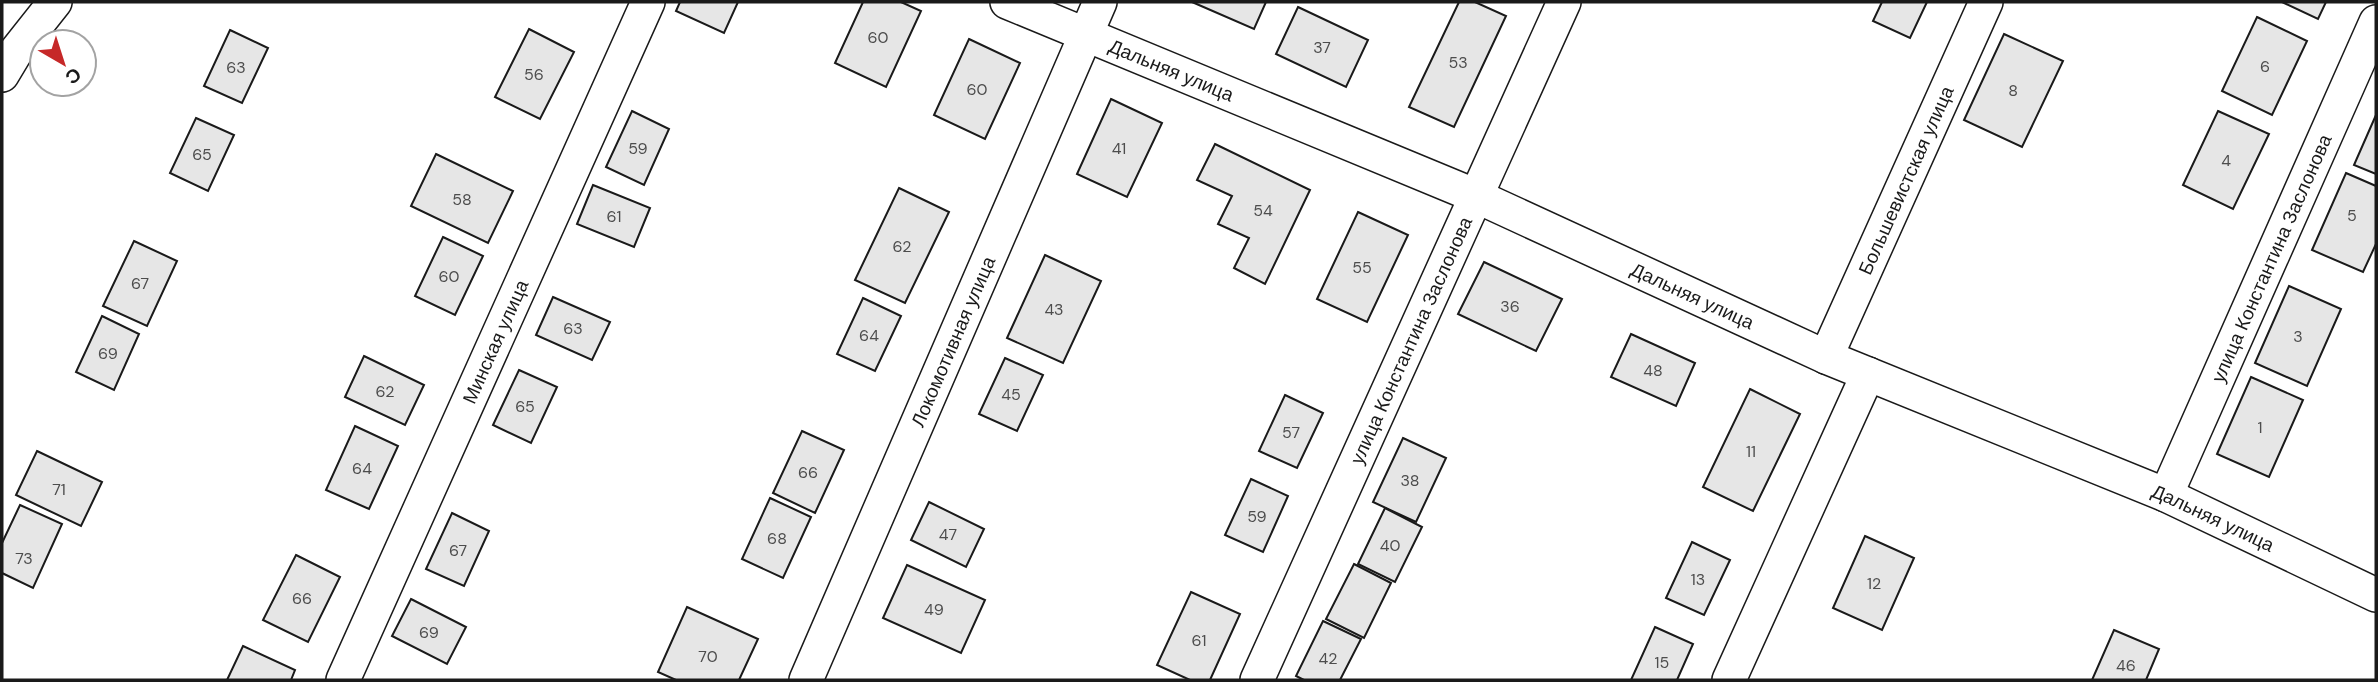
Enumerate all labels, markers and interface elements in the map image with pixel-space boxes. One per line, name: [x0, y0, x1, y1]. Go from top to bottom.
house number: 60: [868, 27, 889, 48]
north arrow: [28, 28, 98, 98]
street label: Дальняя улица: [1105, 33, 1238, 107]
house number: 37: [1313, 37, 1331, 58]
house number: 53: [1448, 52, 1468, 73]
house number: 6: [2260, 56, 2270, 77]
house number: 63: [226, 57, 246, 78]
text: С: [60, 62, 87, 90]
house number: 56: [524, 64, 544, 85]
house number: 60: [967, 79, 988, 100]
house number: 8: [2008, 80, 2018, 101]
street label: Большевистская улица: [1852, 81, 1959, 279]
street label: улица Константина Заслонова: [2205, 130, 2337, 386]
house number: 59: [628, 138, 648, 159]
house number: 41: [1112, 138, 1126, 159]
house number: 65: [192, 144, 212, 165]
house number: 4: [2221, 150, 2231, 171]
house number: 58: [452, 189, 472, 210]
house number: 54: [1253, 200, 1273, 221]
house number: 5: [2347, 205, 2357, 226]
house number: 61: [606, 206, 622, 227]
street label: улица Константина Заслонова: [1344, 212, 1478, 468]
house number: 62: [893, 236, 911, 257]
street label: Локомотивная улица: [905, 252, 1001, 431]
house number: 55: [1352, 257, 1372, 278]
street label: Дальняя улица: [1627, 257, 1759, 335]
house number: 60: [439, 266, 460, 287]
house number: 67: [131, 273, 149, 294]
street label: Минская улица: [456, 275, 534, 408]
house number: 36: [1500, 296, 1520, 317]
house number: 43: [1044, 299, 1064, 320]
house number: 63: [563, 318, 583, 339]
house number: 64: [859, 325, 879, 346]
house number: 3: [2293, 326, 2303, 347]
house number: 69: [98, 343, 118, 364]
house number: 48: [1643, 360, 1663, 381]
house number: 62: [376, 381, 394, 402]
house number: 45: [1001, 384, 1021, 405]
house number: 65: [515, 396, 535, 417]
house number: 1: [2258, 417, 2263, 438]
house number: 57: [1282, 422, 1300, 443]
house number: 11: [1746, 441, 1756, 462]
house number: 64: [352, 458, 372, 479]
house number: 66: [798, 462, 818, 483]
house number: 38: [1400, 470, 1420, 491]
street label: Дальняя улица: [2148, 478, 2279, 558]
house number: 71: [52, 479, 66, 500]
house number: 59: [1247, 506, 1267, 527]
house number: 47: [939, 524, 957, 545]
house number: 68: [767, 528, 787, 549]
house number: 40: [1380, 535, 1400, 556]
house number: 67: [449, 540, 467, 561]
house number: 73: [15, 548, 33, 569]
house number: 13: [1691, 569, 1705, 590]
house number: 12: [1867, 573, 1881, 594]
house number: 66: [292, 588, 312, 609]
house number: 49: [924, 599, 944, 620]
house number: 69: [419, 622, 439, 643]
house number: 61: [1191, 630, 1207, 651]
house number: 70: [698, 646, 718, 667]
house number: 42: [1319, 648, 1337, 669]
house number: 15: [1655, 652, 1669, 673]
house number: 46: [2116, 655, 2136, 676]

